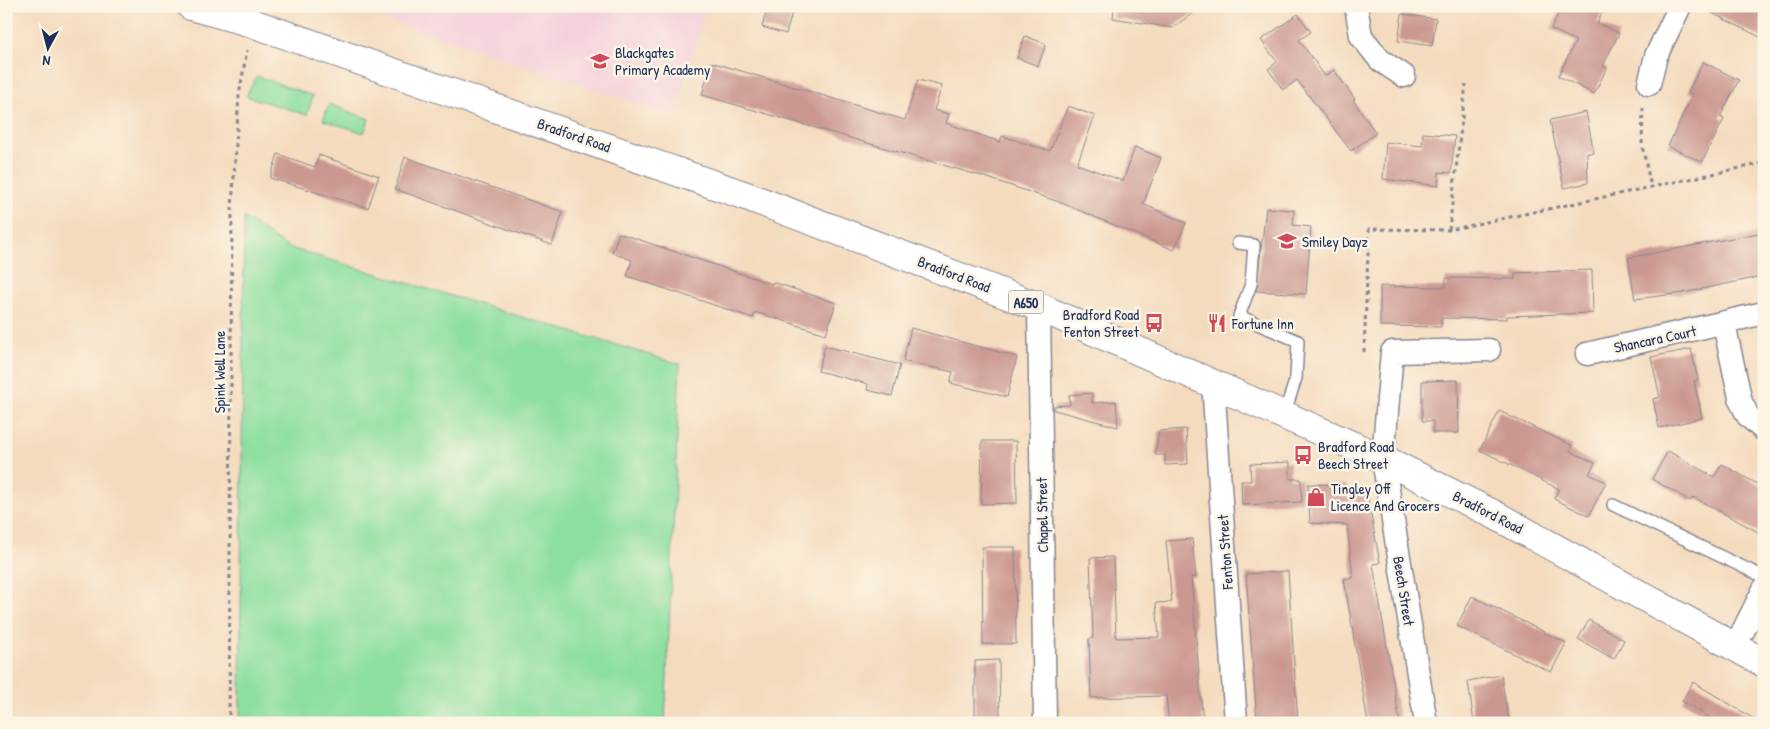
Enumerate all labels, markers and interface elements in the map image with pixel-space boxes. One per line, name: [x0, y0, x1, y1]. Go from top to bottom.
north arrow: [22, 22, 72, 72]
place label: Blackgates Primary Academy: [615, 42, 710, 80]
school or university icon: Blackgates Primary Academy: [589, 50, 611, 72]
text: N: [41, 51, 51, 71]
street label: Bradford Road: [535, 113, 614, 157]
school or university icon: Smiley Dayz: [1276, 230, 1298, 252]
place label: Smiley Dayz: [1302, 231, 1369, 252]
street label: Bradford Road: [915, 251, 993, 298]
road number: A650: [1008, 290, 1044, 314]
place label: Bradford Road Fenton Street: [1063, 304, 1140, 342]
bus stop icon: Bradford Road Fenton Street: [1143, 312, 1165, 334]
restaurant icon: Fortune Inn: [1206, 312, 1228, 334]
place label: Fortune Inn: [1231, 313, 1294, 334]
street label: Shancara Court: [1612, 320, 1699, 358]
street label: Spink Well Lane: [209, 331, 230, 413]
place label: Bradford Road Beech Street: [1318, 436, 1394, 474]
bus stop icon: Bradford Road Beech Street: [1292, 444, 1314, 466]
street label: Chapel Street: [1031, 476, 1053, 553]
place label: Tingley Off Licence And Grocers: [1331, 478, 1440, 516]
street label: Bradford Road: [1449, 485, 1527, 539]
shop icon: Tingley Off Licence And Grocers: [1305, 486, 1327, 508]
street label: Fenton Street: [1212, 513, 1238, 591]
street label: Beech Street: [1388, 555, 1420, 628]

